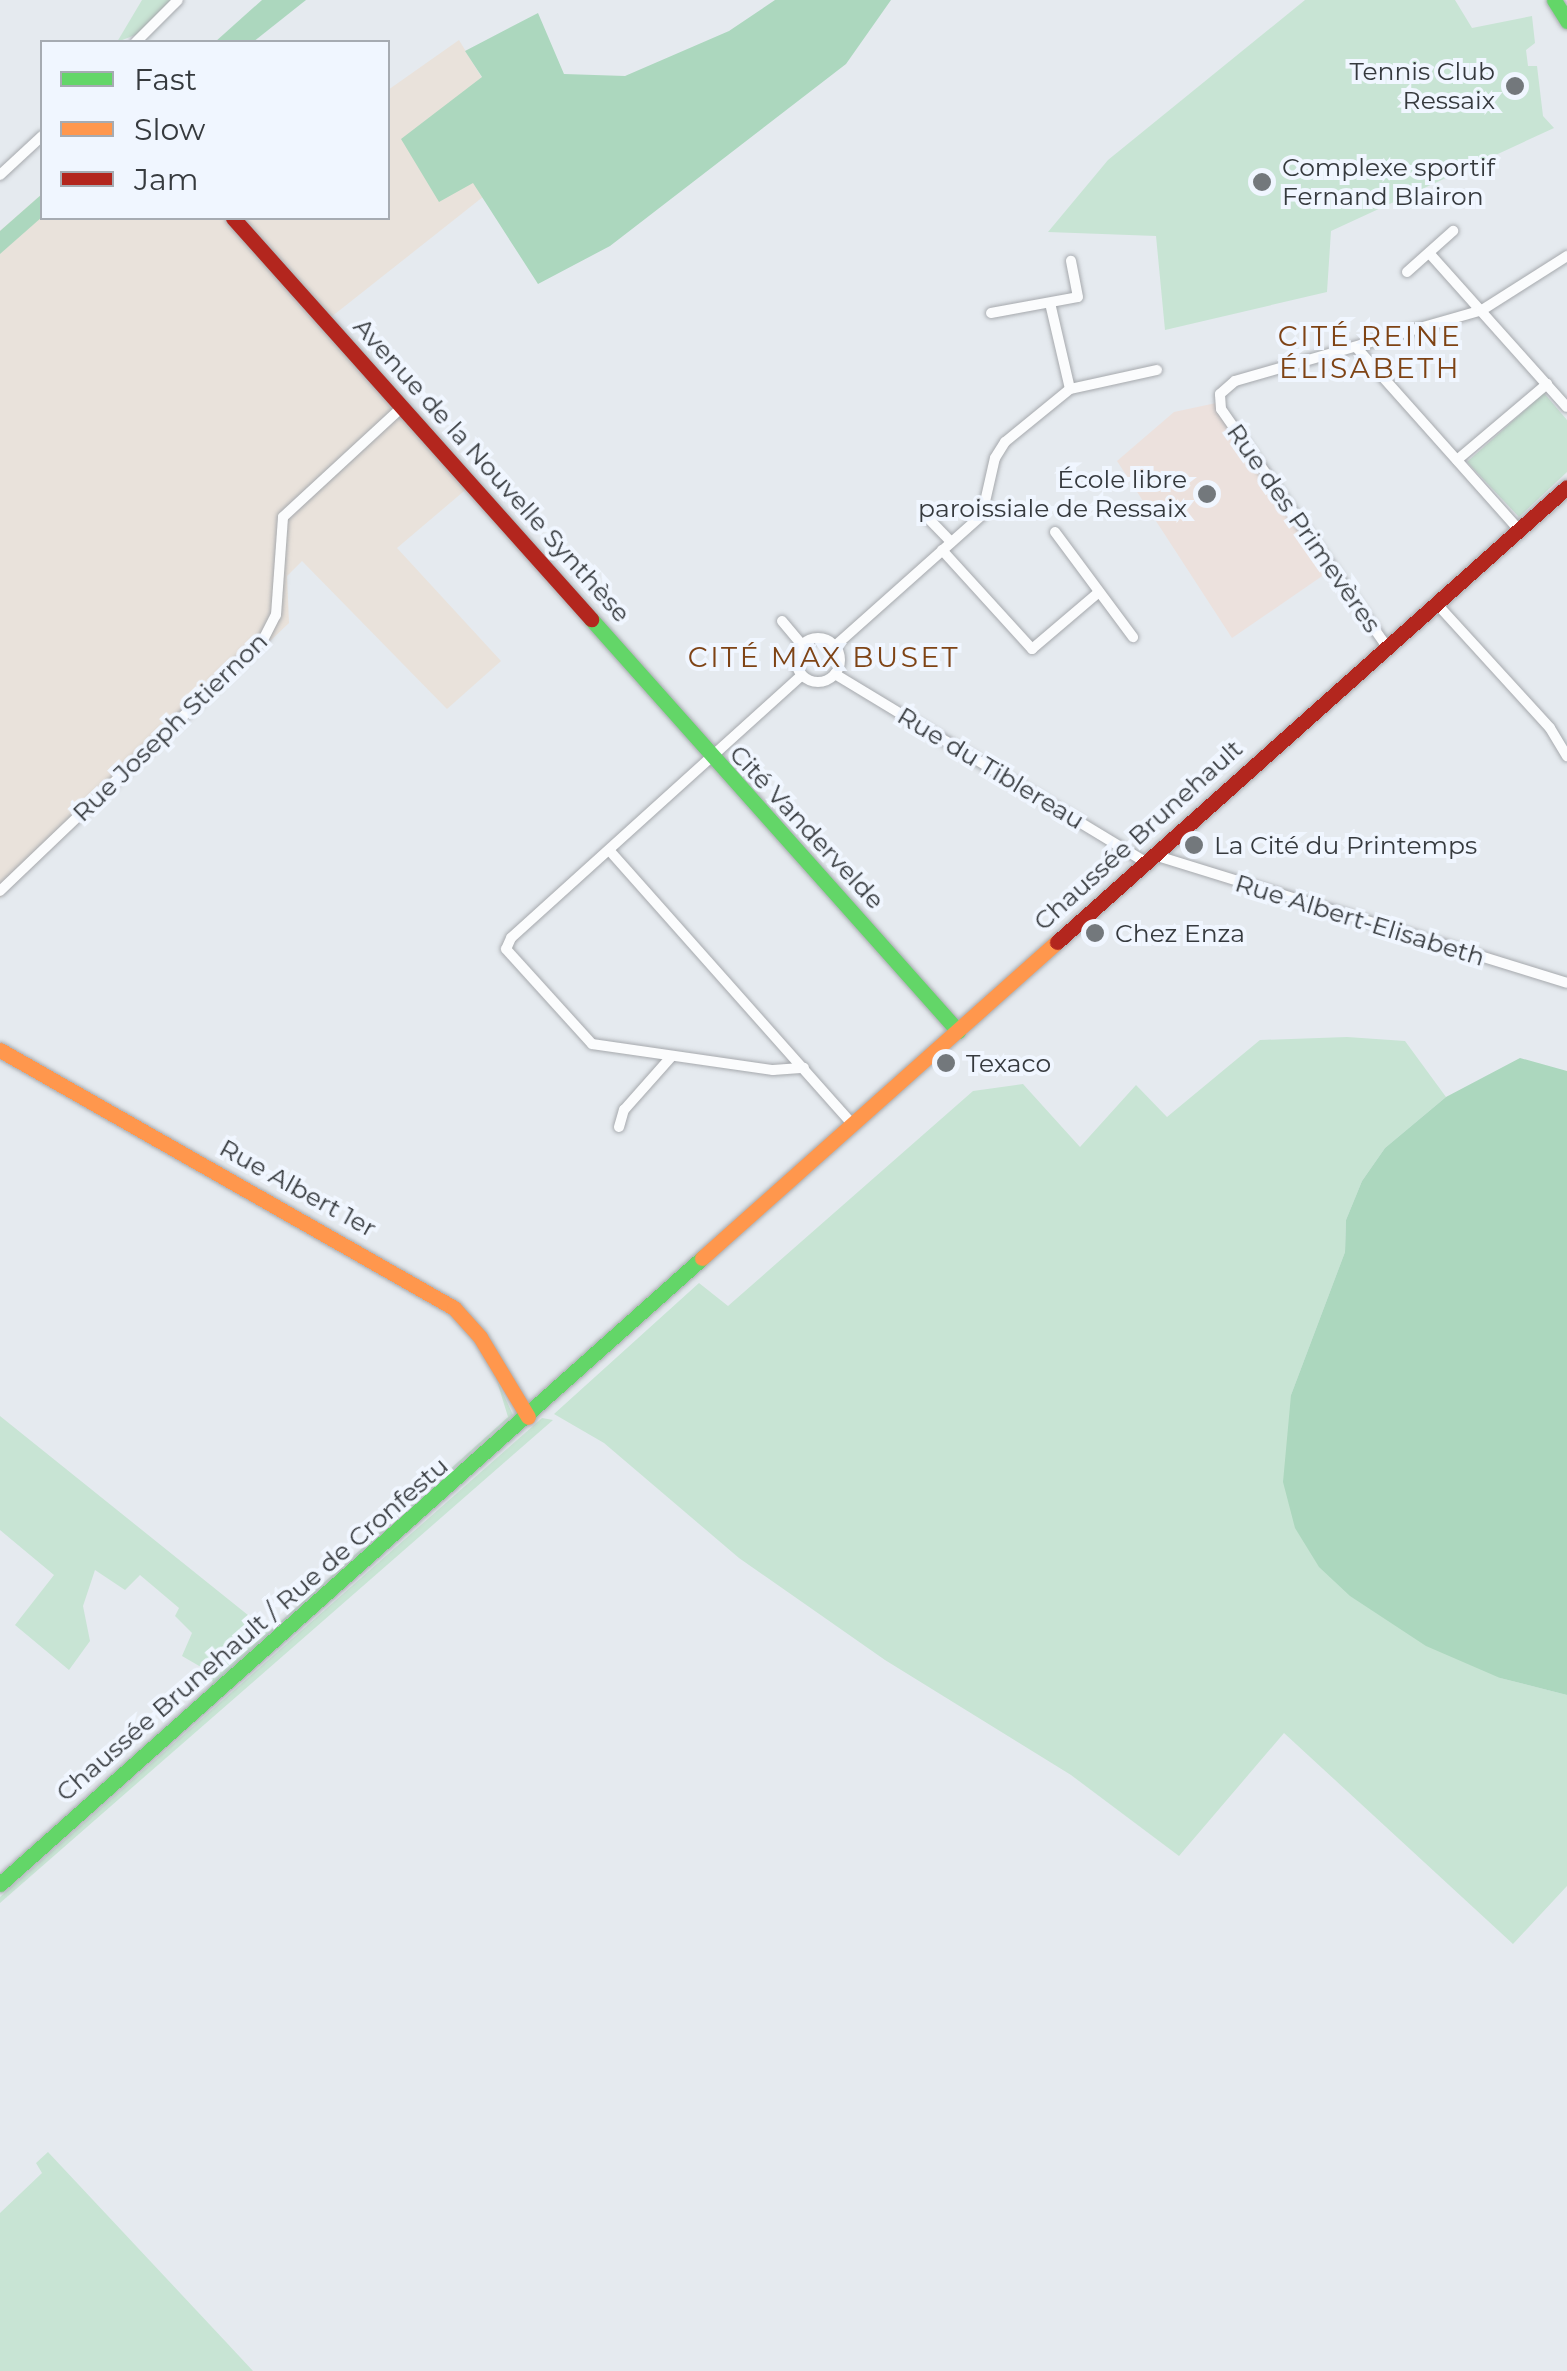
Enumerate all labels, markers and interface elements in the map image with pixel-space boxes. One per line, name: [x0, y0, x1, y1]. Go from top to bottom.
legend: [40, 40, 390, 220]
place label: Tennis Club Ressaix: [1349, 57, 1495, 116]
text: Fast: [134, 61, 197, 98]
marker: Tennis Club Ressaix: [1504, 75, 1526, 97]
text: Slow: [134, 111, 205, 148]
place label: Complexe sportif Fernand Blairon: [1282, 153, 1495, 212]
text: Jam: [134, 161, 199, 198]
marker: Complexe sportif Fernand Blairon: [1251, 171, 1273, 193]
street label: Avenue de la Nouvelle Synthèse: [347, 312, 637, 628]
district label: CITÉ REINE ÉLISABETH: [1278, 319, 1462, 385]
street label: Rue des Primevères: [1221, 418, 1387, 638]
place label: École libre paroissiale de Ressaix: [918, 465, 1187, 524]
marker: École libre paroissiale de Ressaix: [1196, 483, 1218, 505]
street label: Rue Joseph Stiernon: [66, 626, 274, 828]
district label: CITÉ MAX BUSET: [688, 640, 960, 674]
street label: Rue du Tiblereau: [892, 700, 1090, 836]
street label: Chaussée Brunehault: [1028, 733, 1248, 937]
street label: Cité Vandervelde: [723, 739, 891, 915]
place label: La Cité du Printemps: [1214, 830, 1477, 860]
marker: La Cité du Printemps: [1183, 834, 1205, 856]
street label: Rue Albert-Elisabeth: [1232, 868, 1488, 972]
place label: Chez Enza: [1115, 918, 1245, 948]
marker: Chez Enza: [1084, 922, 1106, 944]
place label: Texaco: [966, 1048, 1051, 1078]
marker: Texaco: [935, 1052, 957, 1074]
street label: Rue Albert 1er: [214, 1133, 382, 1243]
street label: Chaussée Brunehault / Rue de Cronfestu: [50, 1451, 454, 1807]

